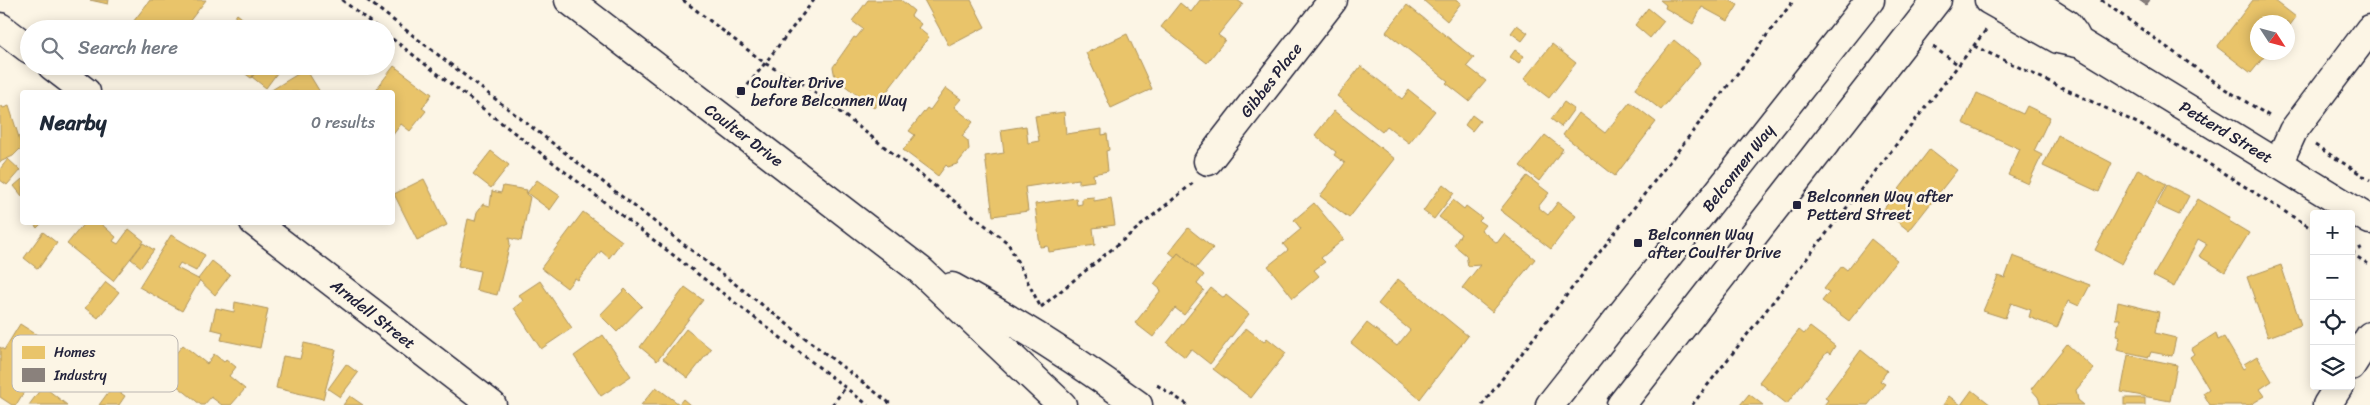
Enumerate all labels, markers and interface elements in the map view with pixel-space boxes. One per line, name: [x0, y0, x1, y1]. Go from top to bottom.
north arrow: [2250, 15, 2295, 60]
search box: [20, 20, 395, 75]
text: Search here: [78, 31, 178, 64]
icon: search: [38, 34, 66, 62]
street label: Gibbes Place: [1232, 36, 1310, 124]
place label: Coulter Drive before Belconnen Way: [751, 68, 908, 115]
marker: Coulter Drive before Belconnen Way: [735, 85, 747, 97]
street label: Petterd Street: [2174, 93, 2278, 171]
street label: Coulter Drive: [698, 95, 790, 175]
text: Nearby: [40, 104, 106, 142]
text: 0 results: [311, 108, 375, 137]
street label: Belconnen Way: [1694, 117, 1782, 218]
place label: Belconnen Way after Petterd Street: [1807, 182, 1954, 229]
marker: Belconnen Way after Petterd Street: [1791, 199, 1803, 211]
map controls: [2310, 210, 2355, 390]
button: +: [2310, 210, 2355, 255]
place label: Belconnen Way after Coulter Drive: [1648, 220, 1781, 267]
marker: Belconnen Way after Coulter Drive: [1632, 237, 1644, 249]
button: −: [2310, 255, 2355, 300]
street label: Arndell Street: [323, 271, 422, 357]
button: locate: [2310, 300, 2355, 345]
legend: [12, 335, 178, 392]
text: Homes: [54, 340, 96, 365]
button: layers: [2310, 345, 2355, 390]
text: Industry: [53, 363, 108, 388]

